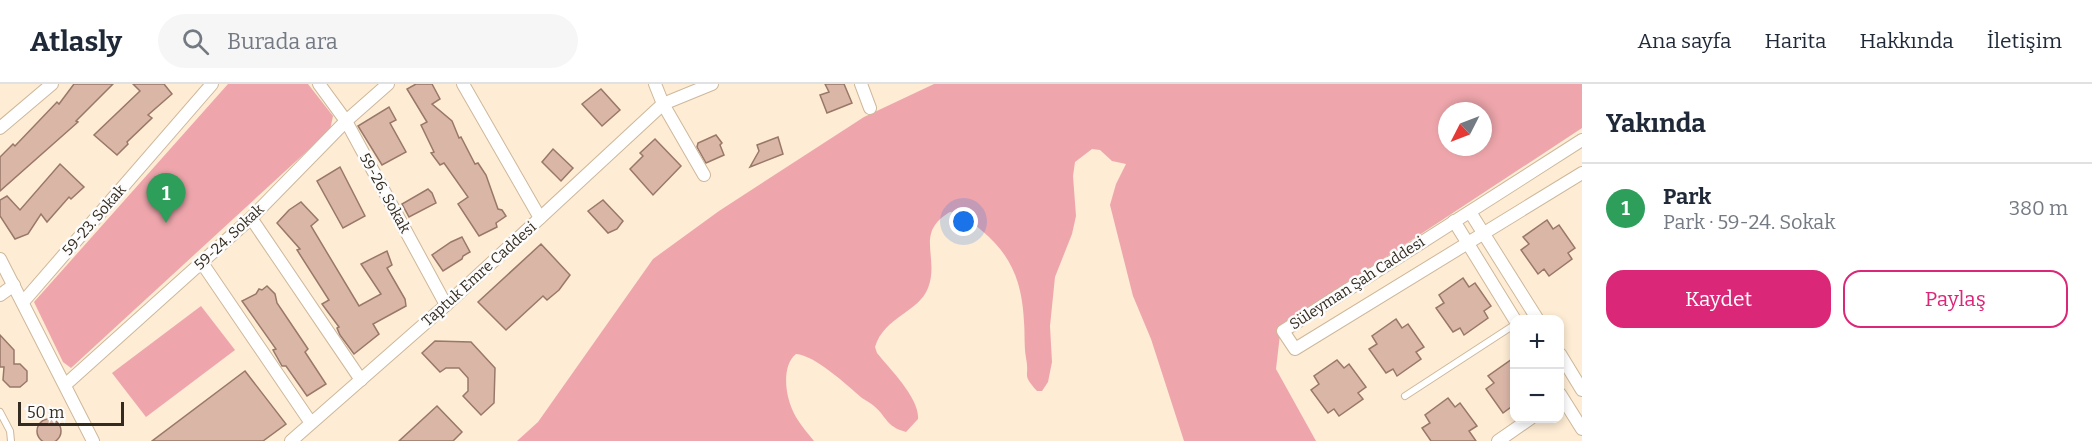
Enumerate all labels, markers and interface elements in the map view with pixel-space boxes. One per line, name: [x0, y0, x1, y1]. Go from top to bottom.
search box: [158, 14, 578, 68]
text: Atlasly: [30, 25, 122, 58]
icon: search: [179, 25, 212, 58]
text: Burada ara: [227, 28, 338, 55]
text: Ana sayfa: [1637, 28, 1731, 54]
text: Harita: [1764, 28, 1826, 54]
text: Hakkında: [1859, 28, 1954, 54]
text: İletişim: [1987, 28, 2062, 54]
north arrow: [1438, 102, 1492, 156]
text: Yakında: [1606, 108, 1706, 139]
street label: 59-26. Sokak: [356, 150, 415, 237]
pin: 1: [146, 174, 186, 223]
street label: 59-23. Sokak: [58, 181, 130, 259]
text: Park: [1663, 183, 1711, 210]
text: 1: [1621, 196, 1630, 220]
text: 380 m: [2009, 196, 2068, 220]
street label: 59-24. Sokak: [190, 200, 268, 274]
your location: [949, 207, 978, 236]
text: Park · 59-24. Sokak: [1663, 210, 1836, 234]
street label: Taptuk Emre Caddesi: [418, 218, 540, 330]
street label: Süleyman Şah Caddesi: [1286, 232, 1428, 333]
button: Kaydet: [1606, 270, 1831, 328]
button: Paylaş: [1843, 270, 2068, 328]
map controls: [1510, 315, 1564, 423]
button: +: [1510, 315, 1564, 369]
button: −: [1510, 369, 1564, 423]
scale bar: [18, 399, 124, 426]
text: 50 m: [27, 403, 64, 422]

